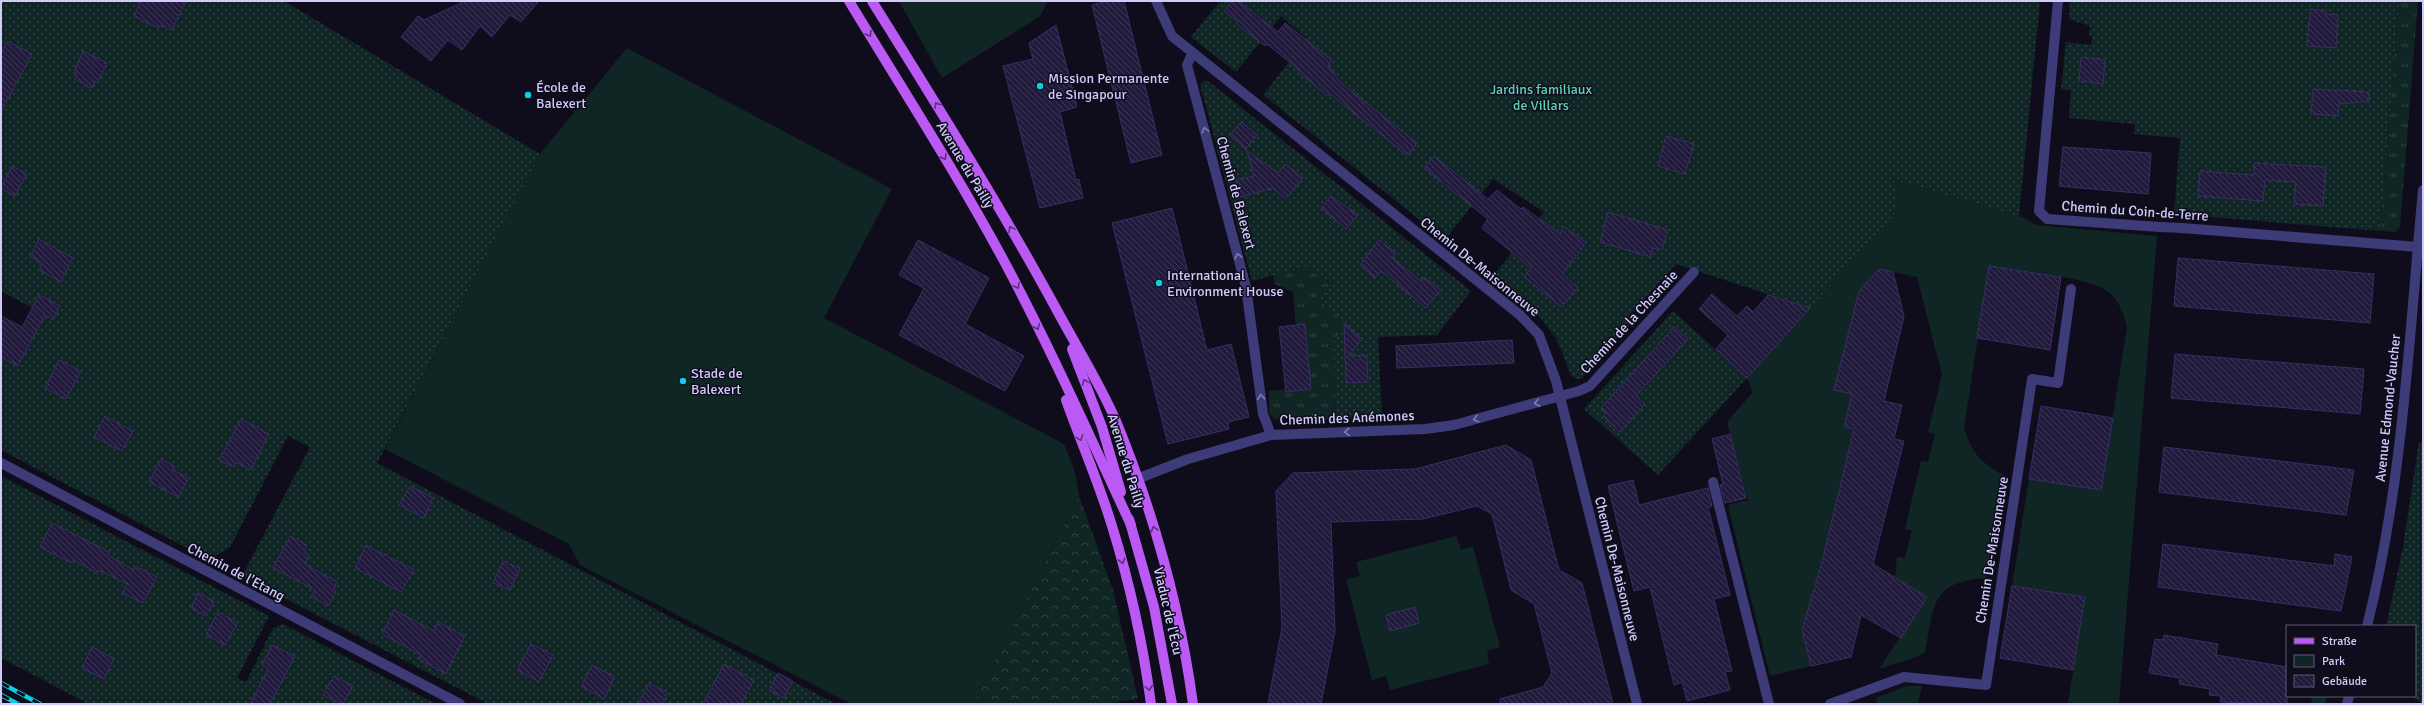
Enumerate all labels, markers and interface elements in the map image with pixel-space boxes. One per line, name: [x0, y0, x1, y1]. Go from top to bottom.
one-way arrow: [864, 30, 872, 37]
place label: Mission Permanente de Singapour: [1048, 70, 1169, 103]
place label: École de Balexert: [536, 79, 586, 112]
marker: Mission Permanente de Singapour: [1035, 81, 1045, 91]
park label: Jardins familiaux de Villars: [1490, 81, 1592, 114]
marker: École de Balexert: [523, 90, 533, 100]
one-way arrow: [935, 103, 942, 110]
street label: Avenue du Pailly: [932, 119, 998, 212]
one-way arrow: [1201, 127, 1210, 134]
street label: Chemin de Balexert: [1213, 135, 1259, 251]
one-way arrow: [939, 153, 946, 160]
street label: Chemin du Coin-de-Terre: [2061, 197, 2209, 225]
street label: Chemin De-Maisonneuve: [1417, 214, 1543, 320]
one-way arrow: [1009, 226, 1016, 233]
one-way arrow: [1234, 252, 1243, 259]
place label: International Environment House: [1167, 267, 1283, 300]
street label: Chemin de la Chesnaie: [1577, 267, 1681, 377]
marker: International Environment House: [1154, 278, 1164, 288]
one-way arrow: [1012, 281, 1020, 289]
one-way arrow: [1032, 322, 1040, 330]
street label: Avenue Edmond-Vaucher: [2372, 332, 2404, 483]
place label: Stade de Balexert: [691, 365, 743, 398]
marker: Stade de Balexert: [678, 376, 688, 386]
one-way arrow: [1081, 378, 1089, 385]
one-way arrow: [1257, 394, 1266, 401]
one-way arrow: [1534, 398, 1541, 407]
street label: Chemin des Anémones: [1279, 407, 1415, 429]
street label: Avenue du Pailly: [1104, 412, 1149, 511]
one-way arrow: [1473, 414, 1480, 423]
one-way arrow: [1344, 428, 1350, 436]
one-way arrow: [1076, 435, 1084, 442]
street label: Chemin De-Maisonneuve: [1972, 475, 2012, 625]
street label: Chemin De-Maisonneuve: [1591, 495, 1643, 643]
one-way arrow: [1150, 526, 1159, 533]
street label: Chemin de l'Etang: [184, 539, 288, 605]
one-way arrow: [1117, 557, 1126, 564]
street label: Viaduc de l'Écu: [1150, 565, 1186, 657]
legend: [2286, 625, 2416, 697]
text: Straße: [2322, 634, 2357, 649]
text: Park: [2322, 654, 2345, 669]
text: Gebäude: [2322, 674, 2367, 689]
one-way arrow: [1144, 685, 1153, 691]

